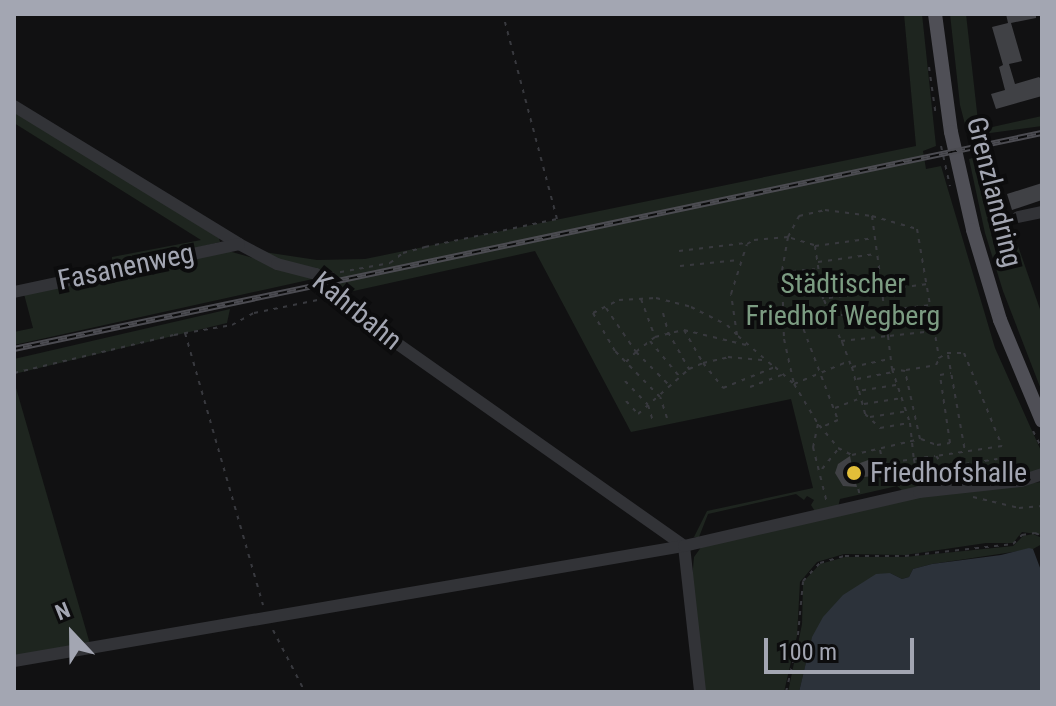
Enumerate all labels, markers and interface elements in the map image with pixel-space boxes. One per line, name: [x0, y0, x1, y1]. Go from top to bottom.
street label: Grenzlandring: [959, 114, 1029, 270]
street label: Fasanenweg: [55, 236, 197, 298]
street label: Kahrbahn: [306, 265, 408, 357]
park label: Städtischer Friedhof Wegberg: [746, 267, 940, 333]
place label: Friedhofshalle: [870, 456, 1027, 490]
marker: Friedhofshalle: [845, 464, 863, 482]
north arrow: [32, 594, 112, 674]
text: N: [52, 597, 74, 625]
scale bar: [768, 622, 918, 672]
text: 100 m: [778, 638, 837, 666]

